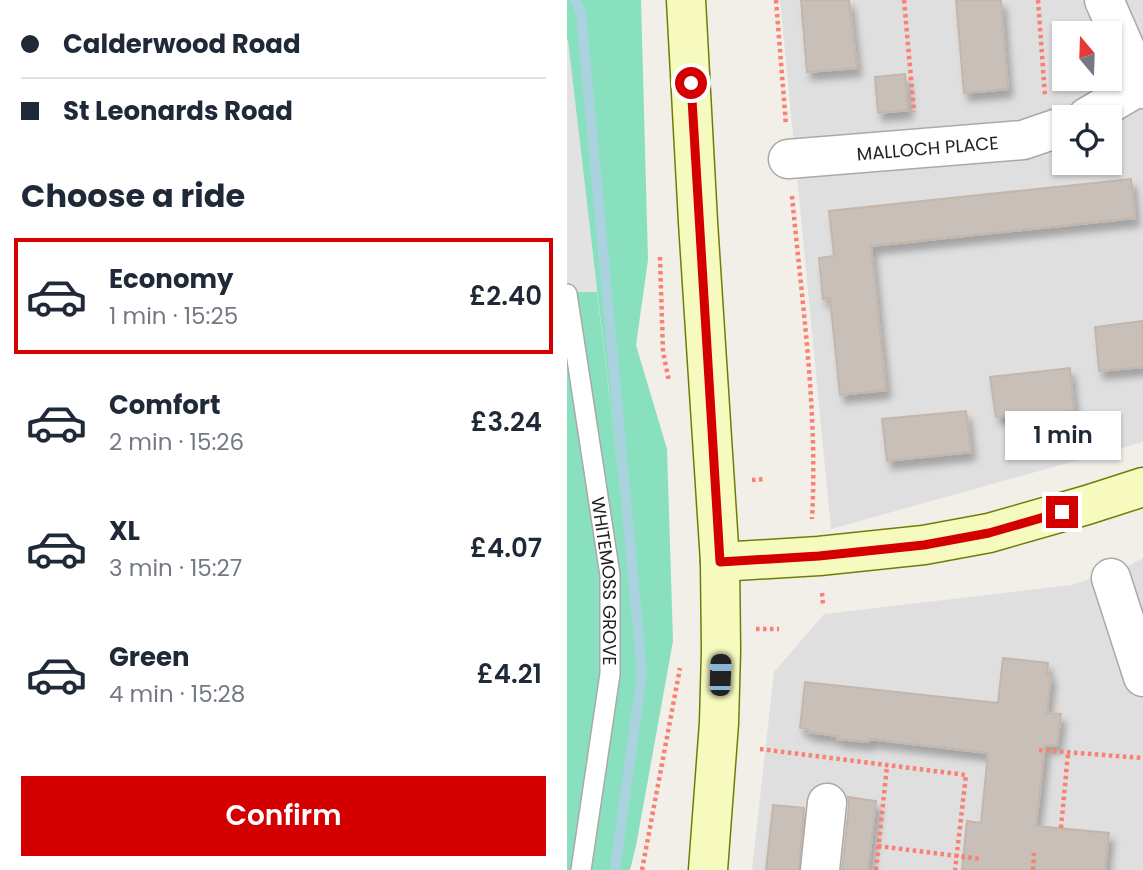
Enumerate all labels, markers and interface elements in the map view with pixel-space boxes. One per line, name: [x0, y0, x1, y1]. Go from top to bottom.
north arrow: [1052, 21, 1122, 91]
map controls: [1052, 21, 1122, 175]
text: Calderwood Road: [63, 26, 301, 62]
route start: [675, 67, 707, 99]
text: St Leonards Road: [63, 93, 293, 129]
button: locate: [1052, 105, 1122, 175]
street label: MALLOCH PLACE: [856, 130, 999, 166]
text: Choose a ride: [21, 173, 245, 218]
text: Economy: [109, 261, 233, 297]
icon: car: [25, 265, 88, 328]
text: £2.40: [469, 278, 542, 314]
text: 1 min · 15:25: [109, 300, 238, 332]
text: Comfort: [109, 387, 221, 423]
icon: car: [25, 391, 88, 454]
text: £3.24: [471, 404, 542, 440]
callout: 1 min: [1004, 410, 1120, 460]
text: 1 min: [1033, 419, 1093, 451]
text: 2 min · 15:26: [109, 426, 244, 458]
street label: WHITEMOSS GROVE: [586, 495, 623, 666]
route end: [1046, 496, 1078, 528]
text: XL: [109, 513, 140, 549]
icon: car: [25, 517, 88, 580]
text: £4.07: [470, 530, 542, 566]
text: 3 min · 15:27: [109, 552, 242, 584]
text: Green: [109, 639, 190, 675]
icon: car: [25, 643, 88, 706]
car: [709, 654, 732, 696]
text: £4.21: [477, 656, 542, 692]
text: 4 min · 15:28: [109, 678, 245, 710]
button: Confirm: [21, 776, 546, 856]

